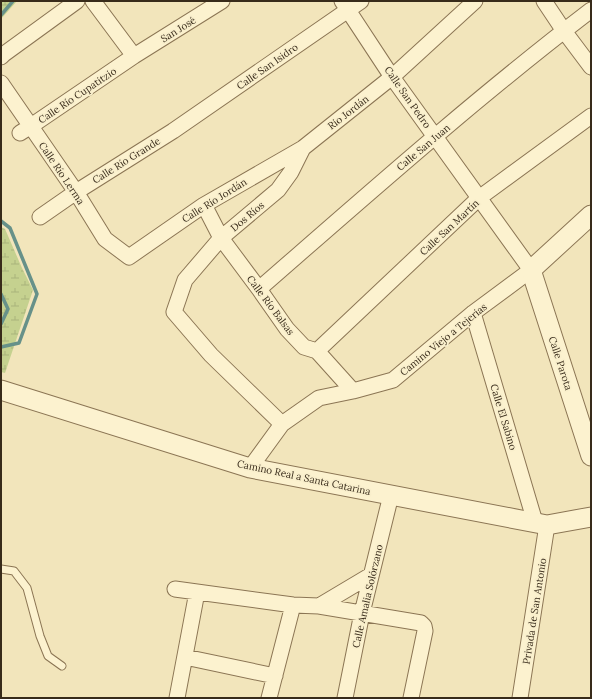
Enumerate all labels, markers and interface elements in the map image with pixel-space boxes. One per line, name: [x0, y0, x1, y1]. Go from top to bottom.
street label: San José: [158, 13, 199, 45]
street label: Calle San Isidro: [234, 40, 301, 92]
street label: Calle Río Cupatitzio: [36, 64, 119, 126]
street label: Calle San Pedro: [381, 64, 434, 131]
street label: Río Jordán: [325, 92, 371, 132]
street label: Calle San Juan: [394, 121, 453, 174]
street label: Calle Río Grande: [90, 134, 163, 187]
street label: Calle Río Lerma: [36, 139, 87, 207]
street label: Calle Río Jordán: [179, 175, 249, 226]
street label: Calle San Martín: [417, 196, 482, 258]
street label: Dos Ríos: [228, 198, 267, 234]
street label: Calle Río Balsas: [244, 273, 298, 338]
street label: Camino Viejo a Tejerias: [397, 300, 490, 378]
street label: Calle Parota: [546, 335, 575, 392]
street label: Calle El Sabino: [487, 382, 520, 452]
street label: Camino Real a Santa Catarina: [236, 457, 372, 498]
street label: Calle Amalia Solórzano: [349, 543, 386, 649]
street label: Privada de San Antonio: [520, 557, 549, 665]

